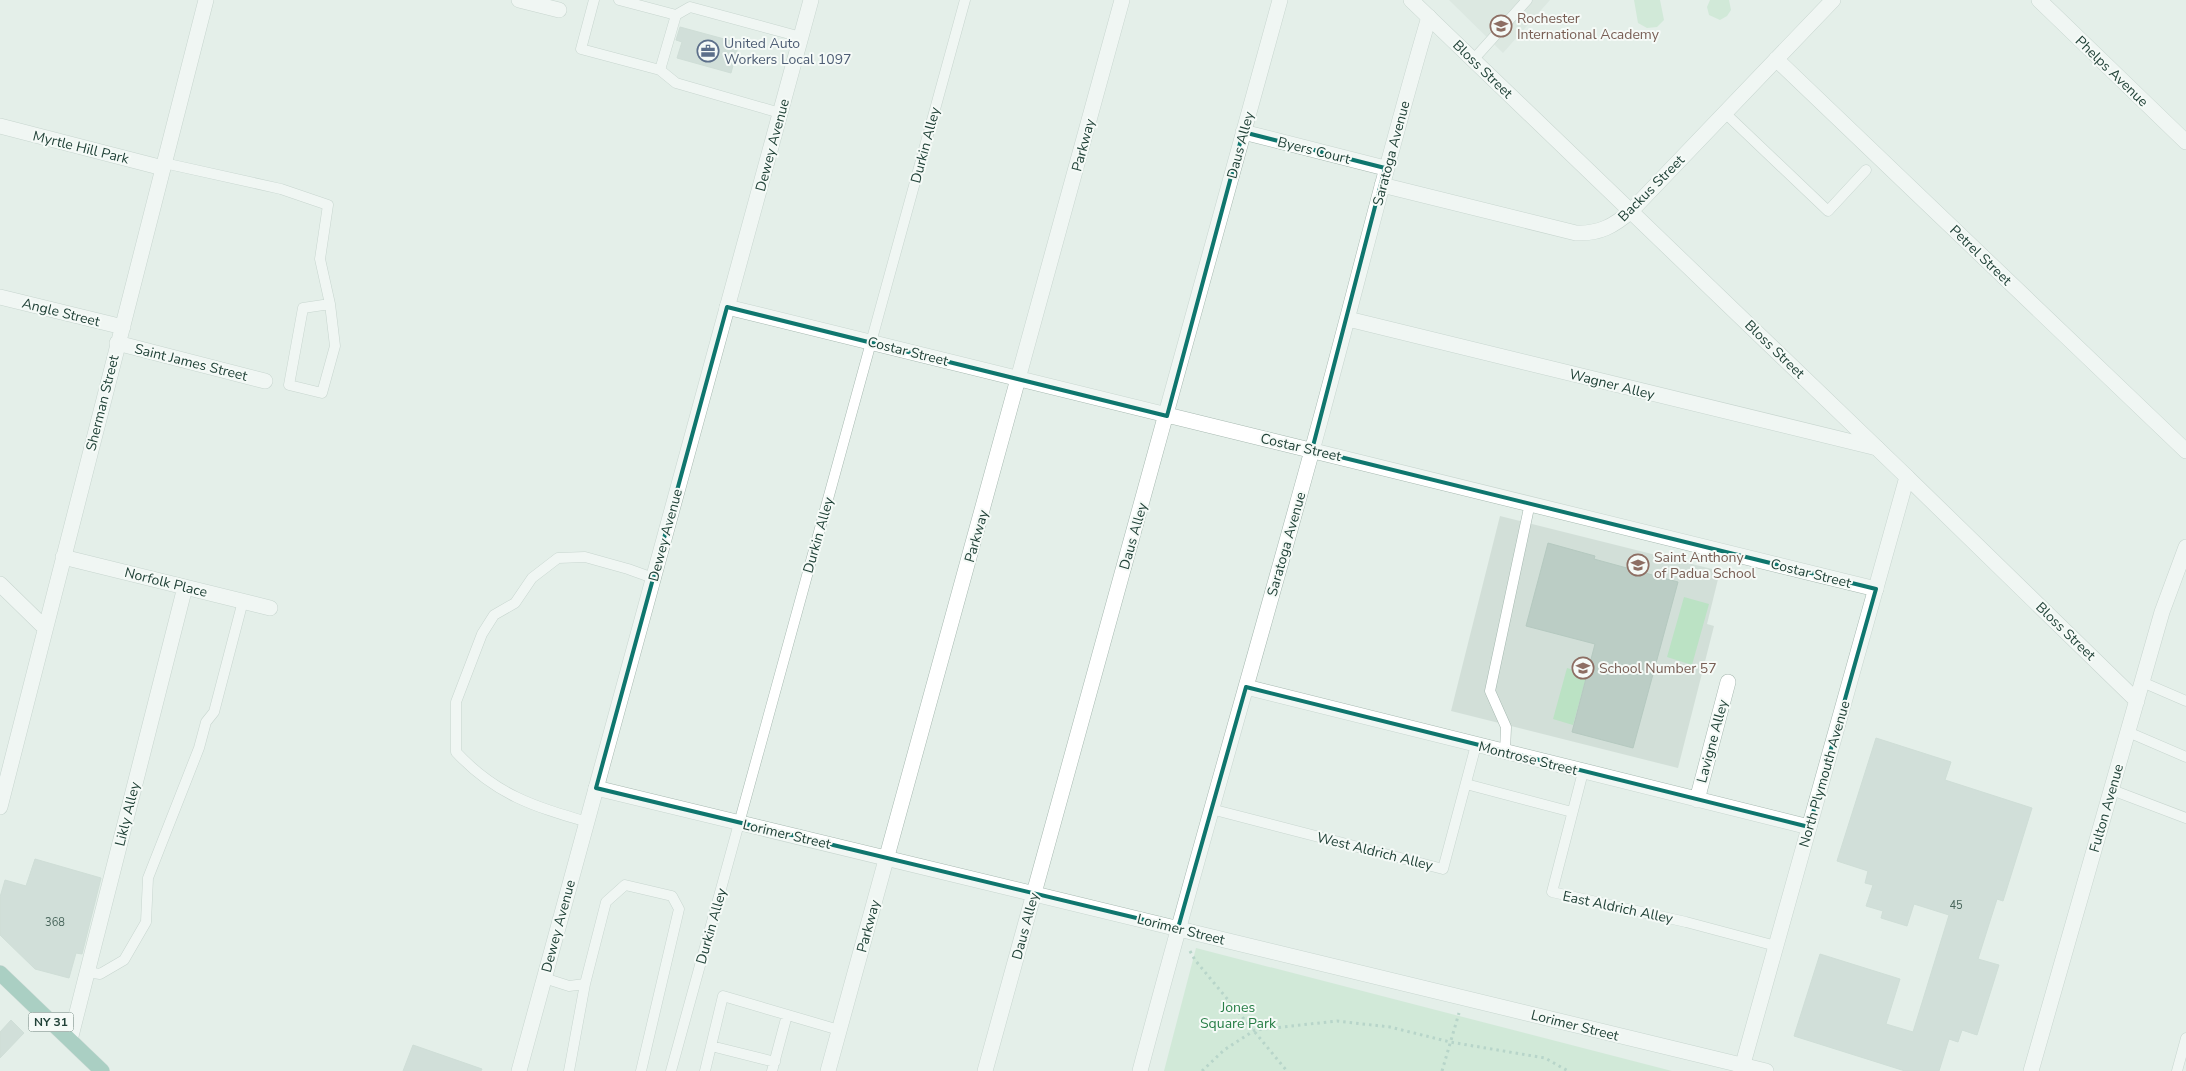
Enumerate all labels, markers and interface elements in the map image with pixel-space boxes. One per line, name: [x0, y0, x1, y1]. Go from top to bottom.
place label: Rochester International Academy: [1517, 9, 1660, 44]
school or university icon: Rochester International Academy: [1489, 14, 1513, 38]
street label: Phelps Avenue: [2071, 32, 2152, 111]
place label: United Auto Workers Local 1097: [724, 34, 851, 69]
street label: Bloss Street: [1449, 36, 1517, 103]
office icon: United Auto Workers Local 1097: [696, 39, 720, 63]
street label: Dewey Avenue: [751, 97, 794, 194]
street label: Saratoga Avenue: [1368, 99, 1415, 208]
street label: Durkin Alley: [906, 104, 945, 185]
street label: Daus Alley: [1222, 109, 1259, 181]
street label: Parkway: [1067, 116, 1100, 174]
street label: Myrtle Hill Park: [31, 126, 132, 169]
street label: Byers Court: [1276, 132, 1352, 169]
street label: Backus Street: [1614, 151, 1689, 226]
street label: Petrel Street: [1946, 221, 2016, 290]
street label: Angle Street: [20, 294, 102, 331]
street label: Bloss Street: [1741, 316, 1809, 383]
street label: Costar Street: [866, 332, 950, 371]
street label: Saint James Street: [132, 339, 249, 386]
street label: Sherman Street: [81, 353, 124, 453]
street label: Wagner Alley: [1567, 365, 1657, 404]
street label: Costar Street: [1259, 429, 1343, 466]
street label: Dewey Avenue: [644, 487, 687, 584]
street label: Saratoga Avenue: [1262, 490, 1310, 599]
street label: Durkin Alley: [799, 494, 839, 575]
street label: Daus Alley: [1115, 500, 1152, 572]
street label: Parkway: [960, 507, 993, 565]
place label: Saint Anthony of Padua School: [1654, 548, 1757, 583]
school or university icon: Saint Anthony of Padua School: [1626, 553, 1650, 577]
street label: Costar Street: [1769, 554, 1853, 593]
street label: Norfolk Place: [122, 563, 209, 602]
street label: Bloss Street: [2032, 598, 2100, 665]
school or university icon: School Number 57: [1571, 656, 1595, 680]
place label: School Number 57: [1599, 659, 1717, 678]
street label: Lavigne Alley: [1692, 697, 1733, 785]
street label: North Plymouth Avenue: [1794, 699, 1855, 850]
street label: Montrose Street: [1476, 737, 1579, 780]
street label: Fulton Avenue: [2085, 762, 2128, 855]
street label: Likly Alley: [110, 779, 145, 848]
street label: Lorimer Street: [741, 815, 833, 854]
street label: West Aldrich Alley: [1315, 828, 1436, 875]
street label: Dewey Avenue: [537, 878, 580, 975]
street label: Durkin Alley: [692, 885, 732, 966]
street label: East Aldrich Alley: [1561, 887, 1676, 929]
street label: Daus Alley: [1007, 890, 1044, 962]
street label: Parkway: [852, 897, 885, 955]
house number: 45: [1949, 898, 1963, 913]
street label: Lorimer Street: [1135, 909, 1227, 950]
house number: 368: [45, 915, 65, 930]
park label: Jones Square Park: [1200, 998, 1277, 1033]
street label: Lorimer Street: [1529, 1005, 1621, 1046]
road number: NY 31: [28, 1012, 74, 1032]

